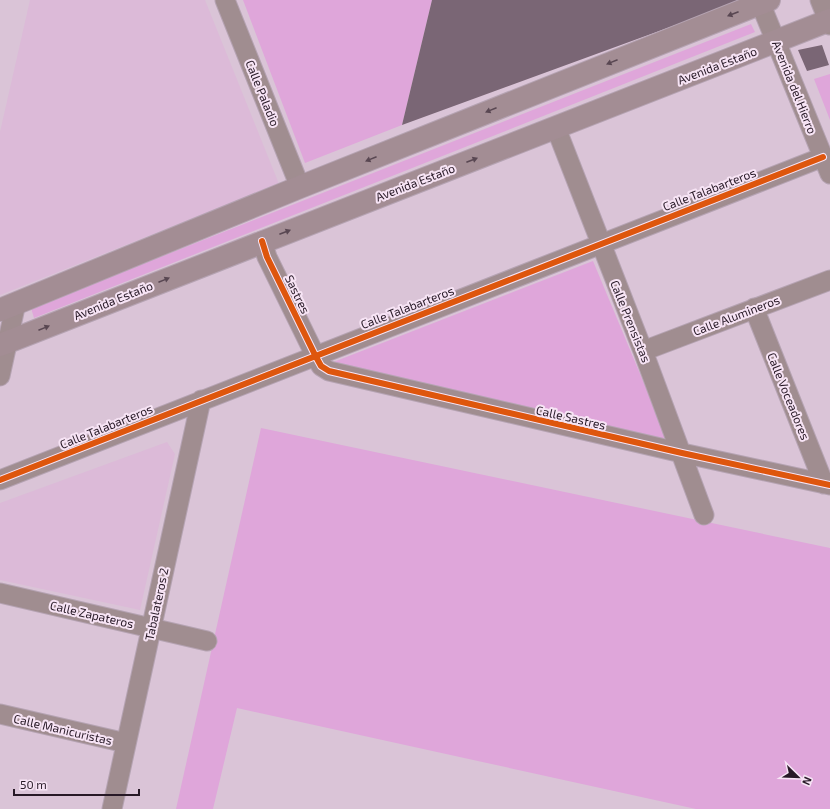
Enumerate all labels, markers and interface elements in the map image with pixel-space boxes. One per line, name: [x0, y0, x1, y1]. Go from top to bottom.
one-way arrow: [726, 11, 738, 17]
street label: Avenida del Hierro: [770, 38, 820, 136]
street label: Avenida Estaño: [675, 43, 759, 87]
street label: Calle Paladio: [243, 58, 283, 128]
one-way arrow: [605, 59, 617, 65]
one-way arrow: [485, 108, 497, 114]
one-way arrow: [364, 156, 376, 162]
one-way arrow: [466, 157, 478, 163]
street label: Avenida Estaño: [373, 160, 457, 204]
street label: Calle Talabarteros: [660, 165, 758, 213]
one-way arrow: [280, 229, 292, 235]
street label: Sastres: [283, 272, 313, 316]
one-way arrow: [159, 277, 170, 283]
street label: Avenida Estaño: [72, 278, 155, 322]
street label: Calle Prensistas: [608, 278, 654, 364]
street label: Calle Talabarteros: [358, 283, 456, 331]
street label: Calle Alumineros: [691, 292, 781, 338]
one-way arrow: [38, 324, 50, 330]
street label: Calle Voceadores: [765, 350, 813, 442]
street label: Calle Talabarteros: [58, 401, 154, 451]
street label: Calle Sastres: [535, 402, 607, 432]
street label: Tabalateros 2: [141, 566, 171, 642]
street label: Calle Zapateros: [49, 598, 135, 630]
street label: Calle Manicuristas: [12, 711, 114, 747]
north arrow: [778, 757, 818, 797]
scale bar: [14, 771, 139, 797]
text: N: [800, 775, 815, 787]
text: 50 m: [20, 777, 47, 791]

